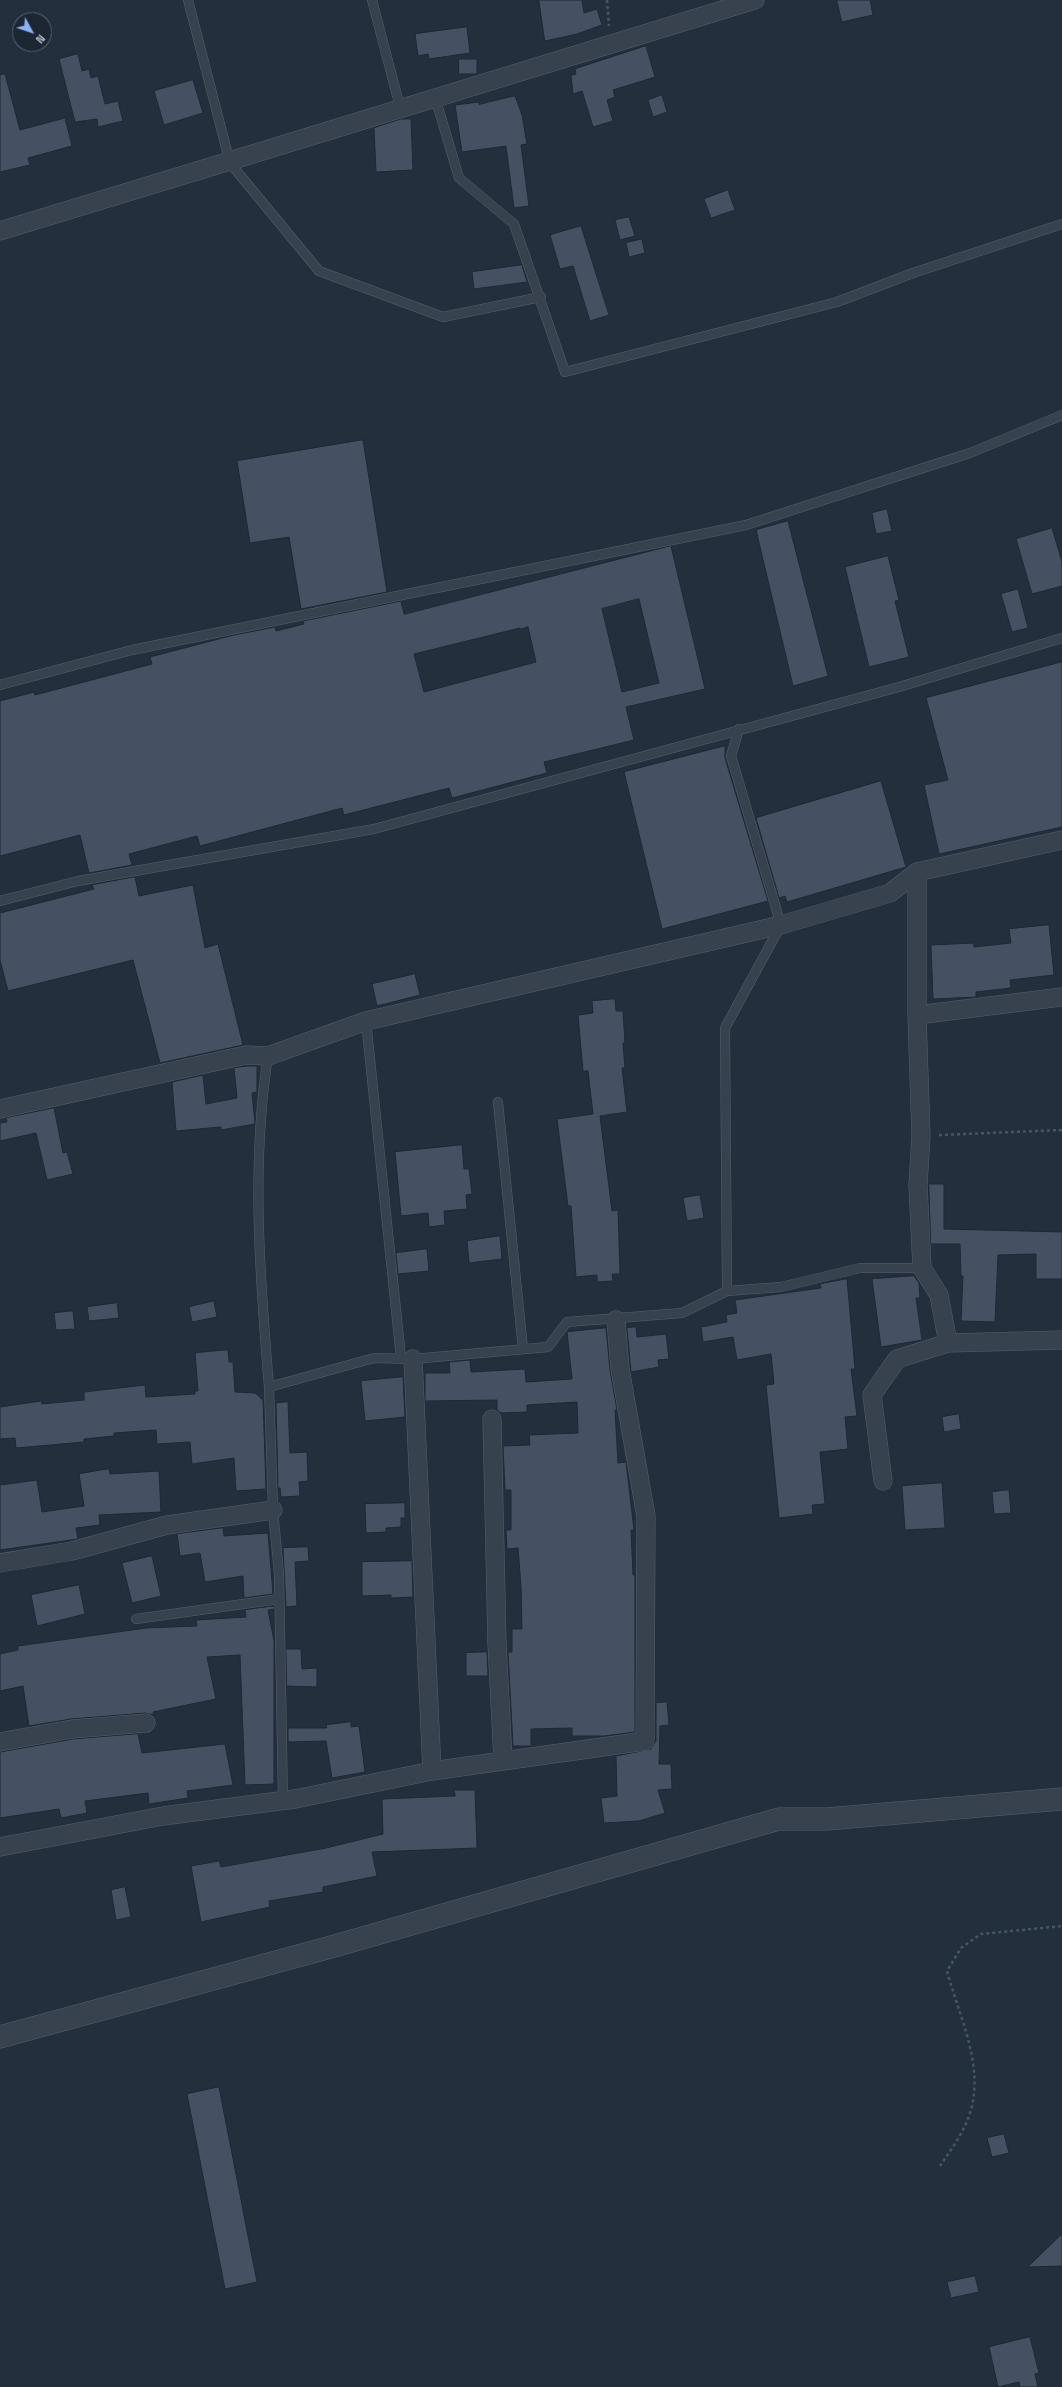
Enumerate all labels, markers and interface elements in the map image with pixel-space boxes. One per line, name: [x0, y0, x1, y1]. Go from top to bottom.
north arrow: [12, 12, 52, 52]
text: N: [33, 32, 48, 46]

